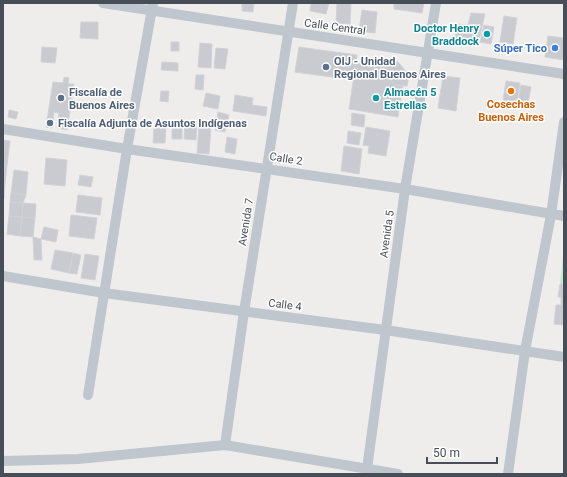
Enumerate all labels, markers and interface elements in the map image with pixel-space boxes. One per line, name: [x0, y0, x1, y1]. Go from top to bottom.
street label: Calle Central: [303, 16, 367, 38]
place label: Doctor Henry Braddock: [414, 22, 479, 48]
marker: Doctor Henry Braddock: [482, 29, 492, 39]
place label: Súper Tico: [494, 42, 547, 55]
marker: Súper Tico: [550, 43, 560, 53]
place label: OIJ - Unidad Regional Buenos Aires: [334, 55, 446, 81]
marker: OIJ - Unidad Regional Buenos Aires: [321, 62, 331, 72]
place label: Fiscalía de Buenos Aires: [69, 86, 135, 112]
place label: Almacén 5 Estrellas: [384, 86, 437, 112]
marker: Cosechas Buenos Aires: [506, 86, 516, 96]
marker: Fiscalía de Buenos Aires: [56, 93, 66, 103]
marker: Almacén 5 Estrellas: [371, 93, 381, 103]
place label: Cosechas Buenos Aires: [478, 98, 544, 124]
place label: Fiscalía Adjunta de Asuntos Indígenas: [58, 117, 247, 130]
marker: Fiscalía Adjunta de Asuntos Indígenas: [45, 118, 55, 128]
street label: Calle 2: [269, 150, 303, 168]
street label: Avenida 7: [236, 197, 256, 247]
street label: Avenida 5: [377, 209, 397, 259]
street label: Calle 4: [268, 297, 302, 313]
scale bar: [427, 439, 497, 465]
text: 50 m: [433, 446, 460, 460]

